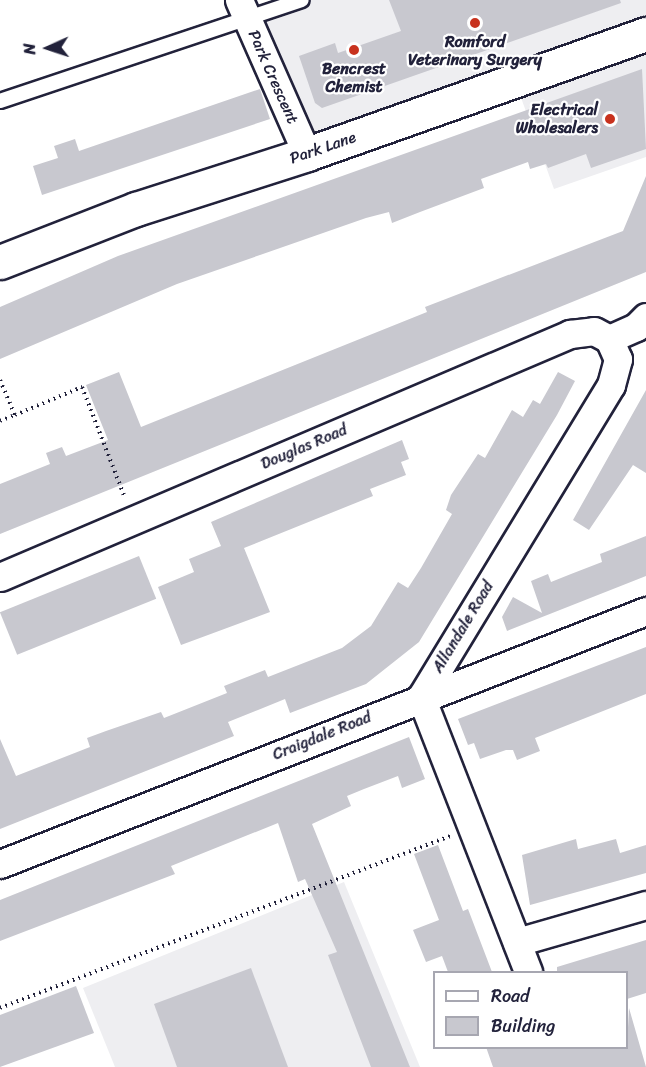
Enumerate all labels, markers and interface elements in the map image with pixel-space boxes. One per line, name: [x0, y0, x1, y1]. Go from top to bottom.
marker: Romford Veterinary Surgery: [468, 16, 482, 30]
north arrow: [18, 18, 78, 78]
street label: Park Crescent: [244, 27, 302, 127]
place label: Romford Veterinary Surgery: [408, 32, 542, 70]
text: N: [15, 43, 44, 55]
marker: Bencrest Chemist: [347, 43, 361, 57]
place label: Bencrest Chemist: [322, 59, 386, 97]
place label: Electrical Wholesalers: [516, 100, 598, 138]
marker: Electrical Wholesalers: [603, 112, 617, 126]
street label: Park Lane: [287, 128, 359, 168]
street label: Douglas Road: [258, 420, 350, 474]
street label: Allandale Road: [428, 578, 498, 676]
street label: Craigdale Road: [270, 707, 374, 765]
legend: [433, 971, 628, 1049]
text: Road: [491, 980, 530, 1012]
text: Building: [491, 1010, 555, 1042]

